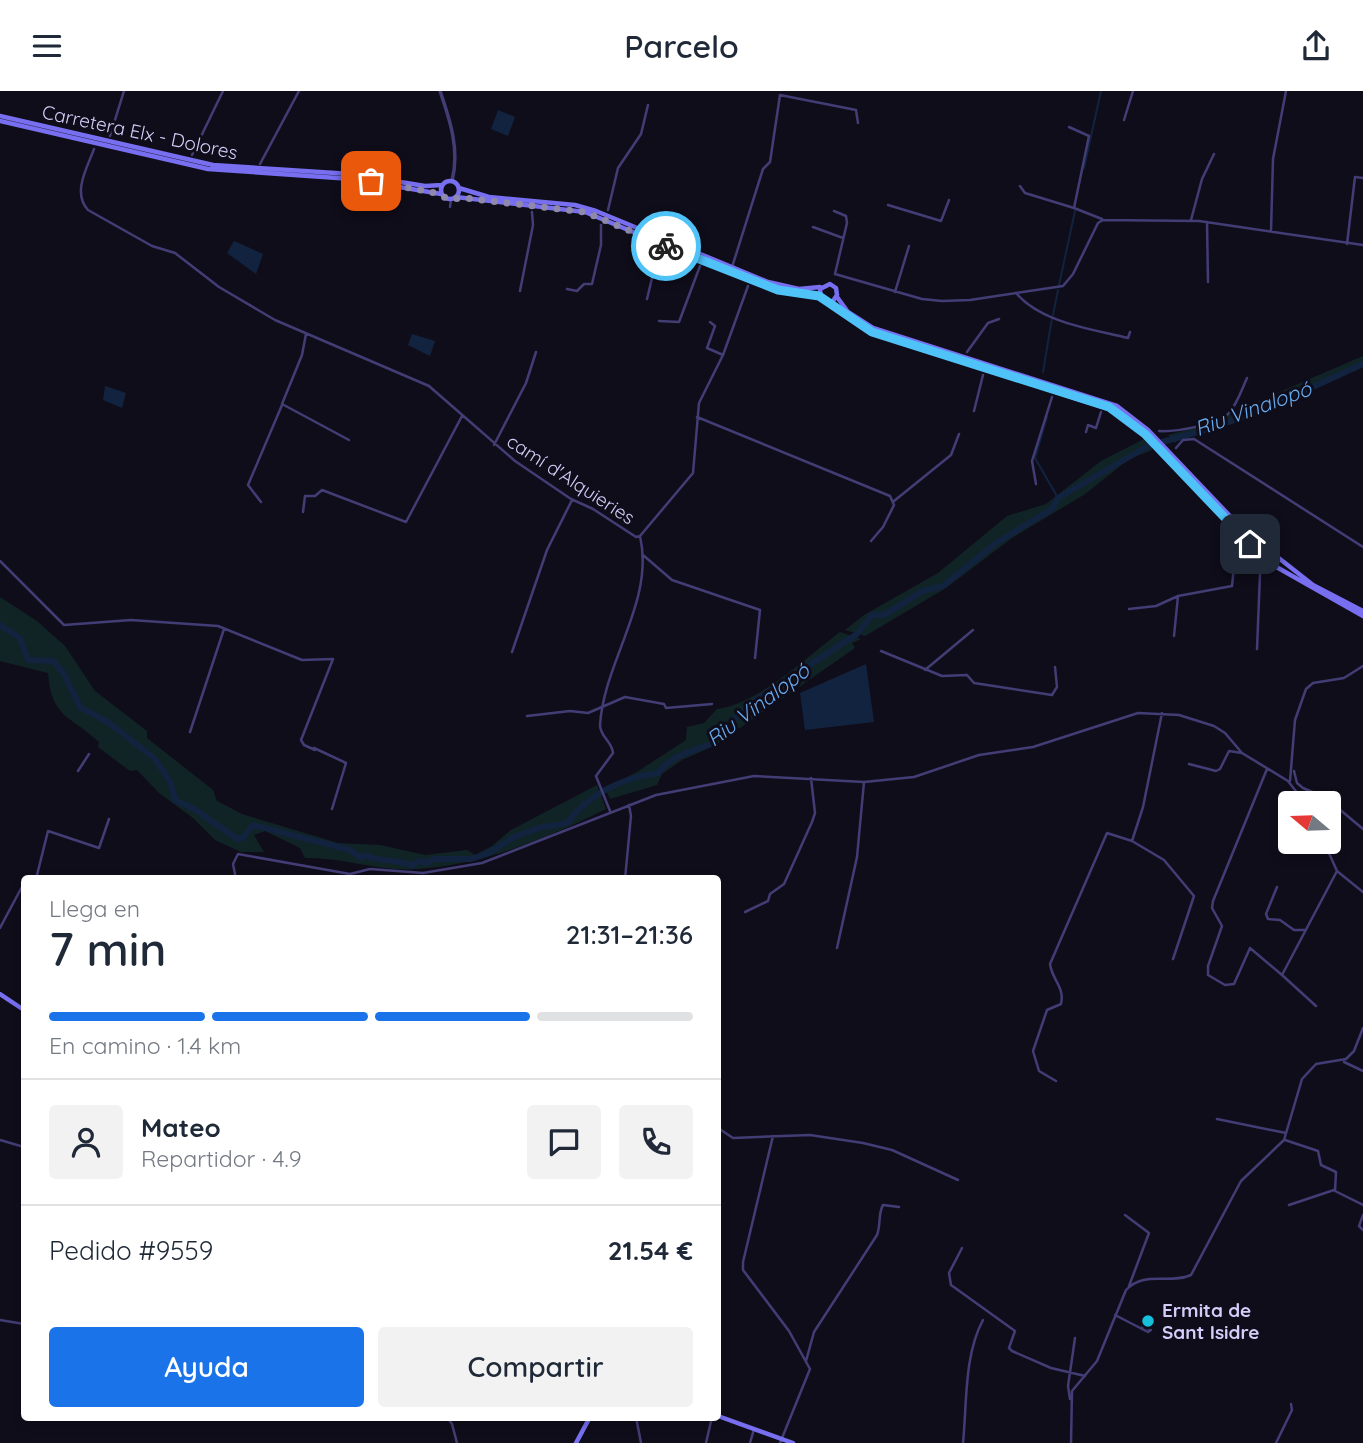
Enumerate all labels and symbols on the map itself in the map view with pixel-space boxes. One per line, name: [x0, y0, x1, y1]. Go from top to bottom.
street label: Carretera Elx - Dolores: [40, 100, 240, 164]
pin: [341, 151, 401, 211]
courier: [631, 211, 701, 281]
water label: Riu Vinalopó: [1191, 374, 1316, 441]
street label: camí d'Alquieries: [503, 429, 640, 529]
pin: [1220, 514, 1280, 574]
water label: Riu Vinalopó: [701, 656, 815, 751]
north arrow: [1278, 791, 1340, 854]
place label: Ermita de Sant Isidre: [1162, 1298, 1260, 1344]
marker: Ermita de Sant Isidre: [1140, 1313, 1156, 1329]

